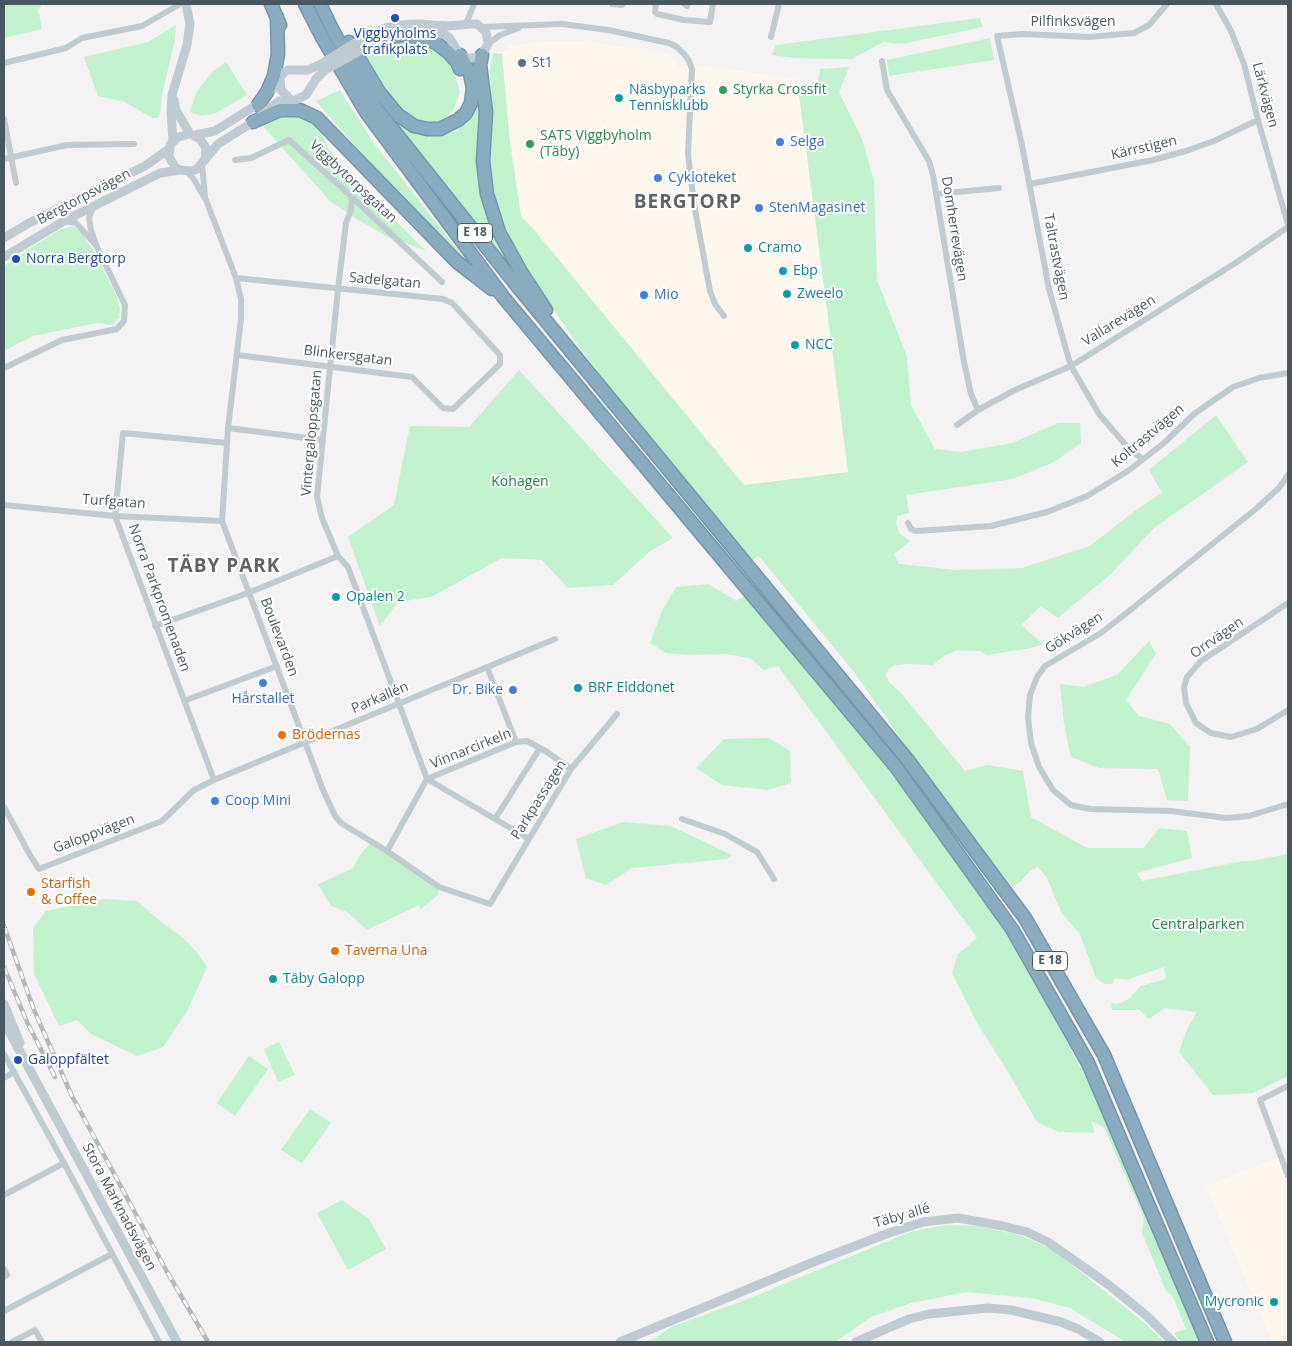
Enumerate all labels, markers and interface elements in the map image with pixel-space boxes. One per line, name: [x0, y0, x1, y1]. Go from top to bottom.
marker: Viggbyholms trafikplats: [389, 12, 401, 24]
street label: Pilfinksvägen: [1030, 14, 1116, 30]
place label: Viggbyholms trafikplats: [354, 26, 436, 58]
place label: St1: [532, 55, 553, 71]
marker: St1: [516, 57, 528, 69]
street label: Lärkvägen: [1248, 60, 1282, 130]
place label: Näsbyparks Tennisklubb: [629, 82, 709, 114]
place label: Styrka Crossfit: [733, 82, 827, 98]
marker: Styrka Crossfit: [717, 84, 729, 96]
marker: Näsbyparks Tennisklubb: [613, 92, 625, 104]
place label: SATS Viggbyholm (Täby): [540, 128, 652, 160]
street label: Kärrstigen: [1109, 132, 1179, 164]
place label: Selga: [790, 134, 824, 150]
marker: Selga: [774, 136, 786, 148]
street label: Viggbytorpsgatan: [306, 137, 400, 227]
marker: SATS Viggbyholm (Täby): [524, 138, 536, 150]
street label: Bergtorpsvägen: [34, 165, 134, 229]
place label: Cykloteket: [668, 170, 736, 186]
marker: Cykloteket: [652, 172, 664, 184]
street label: Domherrevägen: [937, 175, 971, 283]
district label: BERGTORP: [633, 192, 743, 214]
place label: StenMagasinet: [769, 200, 866, 216]
marker: StenMagasinet: [753, 202, 765, 214]
street label: Taltrastvägen: [1039, 212, 1073, 302]
road number: E 18: [458, 224, 492, 242]
place label: Cramo: [758, 240, 802, 256]
marker: Cramo: [742, 242, 754, 254]
place label: Norra Bergtorp: [26, 251, 126, 267]
marker: Norra Bergtorp: [10, 253, 22, 265]
place label: Ebp: [793, 263, 818, 279]
marker: Ebp: [777, 265, 789, 277]
street label: Sadelgatan: [348, 269, 422, 293]
place label: Zweelo: [797, 286, 844, 302]
place label: Mio: [654, 287, 679, 303]
marker: Zweelo: [781, 288, 793, 300]
marker: Mio: [638, 289, 650, 301]
street label: Vallarevägen: [1079, 292, 1159, 350]
place label: NCC: [805, 337, 833, 353]
marker: NCC: [789, 339, 801, 351]
street label: Blinkersgatan: [303, 342, 393, 370]
street label: Vintergaloppsgatan: [298, 369, 326, 497]
street label: Koltrastvägen: [1108, 401, 1188, 471]
park label: Kohagen: [491, 474, 549, 490]
street label: Turfgatan: [82, 491, 146, 513]
street label: Norra Parkpromenaden: [124, 522, 194, 674]
district label: TÄBY PARK: [166, 556, 282, 578]
place label: Opalen 2: [346, 589, 405, 605]
marker: Opalen 2: [330, 591, 342, 603]
street label: Boulevarden: [256, 595, 302, 679]
street label: Gökvägen: [1042, 609, 1106, 657]
street label: Orrvägen: [1187, 614, 1247, 662]
marker: Hårstallet: [257, 677, 269, 689]
street label: Parkallén: [349, 678, 411, 718]
place label: BRF Elddonet: [588, 680, 675, 696]
place label: Dr. Bike: [452, 682, 503, 698]
marker: BRF Elddonet: [572, 682, 584, 694]
marker: Dr. Bike: [507, 684, 519, 696]
place label: Hårstallet: [231, 691, 295, 707]
street label: Vinnarcirkeln: [428, 725, 514, 773]
place label: Brödernas: [292, 727, 360, 743]
marker: Brödernas: [276, 729, 288, 741]
street label: Parkpassagen: [508, 757, 570, 843]
place label: Coop Mini: [225, 793, 291, 809]
marker: Coop Mini: [209, 795, 221, 807]
street label: Galoppvägen: [51, 811, 137, 857]
place label: Starfish & Coffee: [41, 876, 97, 909]
marker: Starfish & Coffee: [25, 886, 37, 898]
park label: Centralparken: [1151, 917, 1245, 933]
place label: Taverna Una: [345, 943, 428, 959]
marker: Taverna Una: [329, 945, 341, 957]
road number: E 18: [1032, 951, 1068, 970]
place label: Täby Galopp: [283, 971, 365, 987]
marker: Täby Galopp: [267, 973, 279, 985]
place label: Galoppfältet: [28, 1052, 109, 1068]
marker: Galoppfältet: [12, 1054, 24, 1066]
street label: Stora Marknadsvägen: [78, 1140, 160, 1274]
street label: Täby allé: [872, 1200, 932, 1232]
place label: Mycronic: [1205, 1294, 1264, 1310]
marker: Mycronic: [1268, 1296, 1280, 1308]

